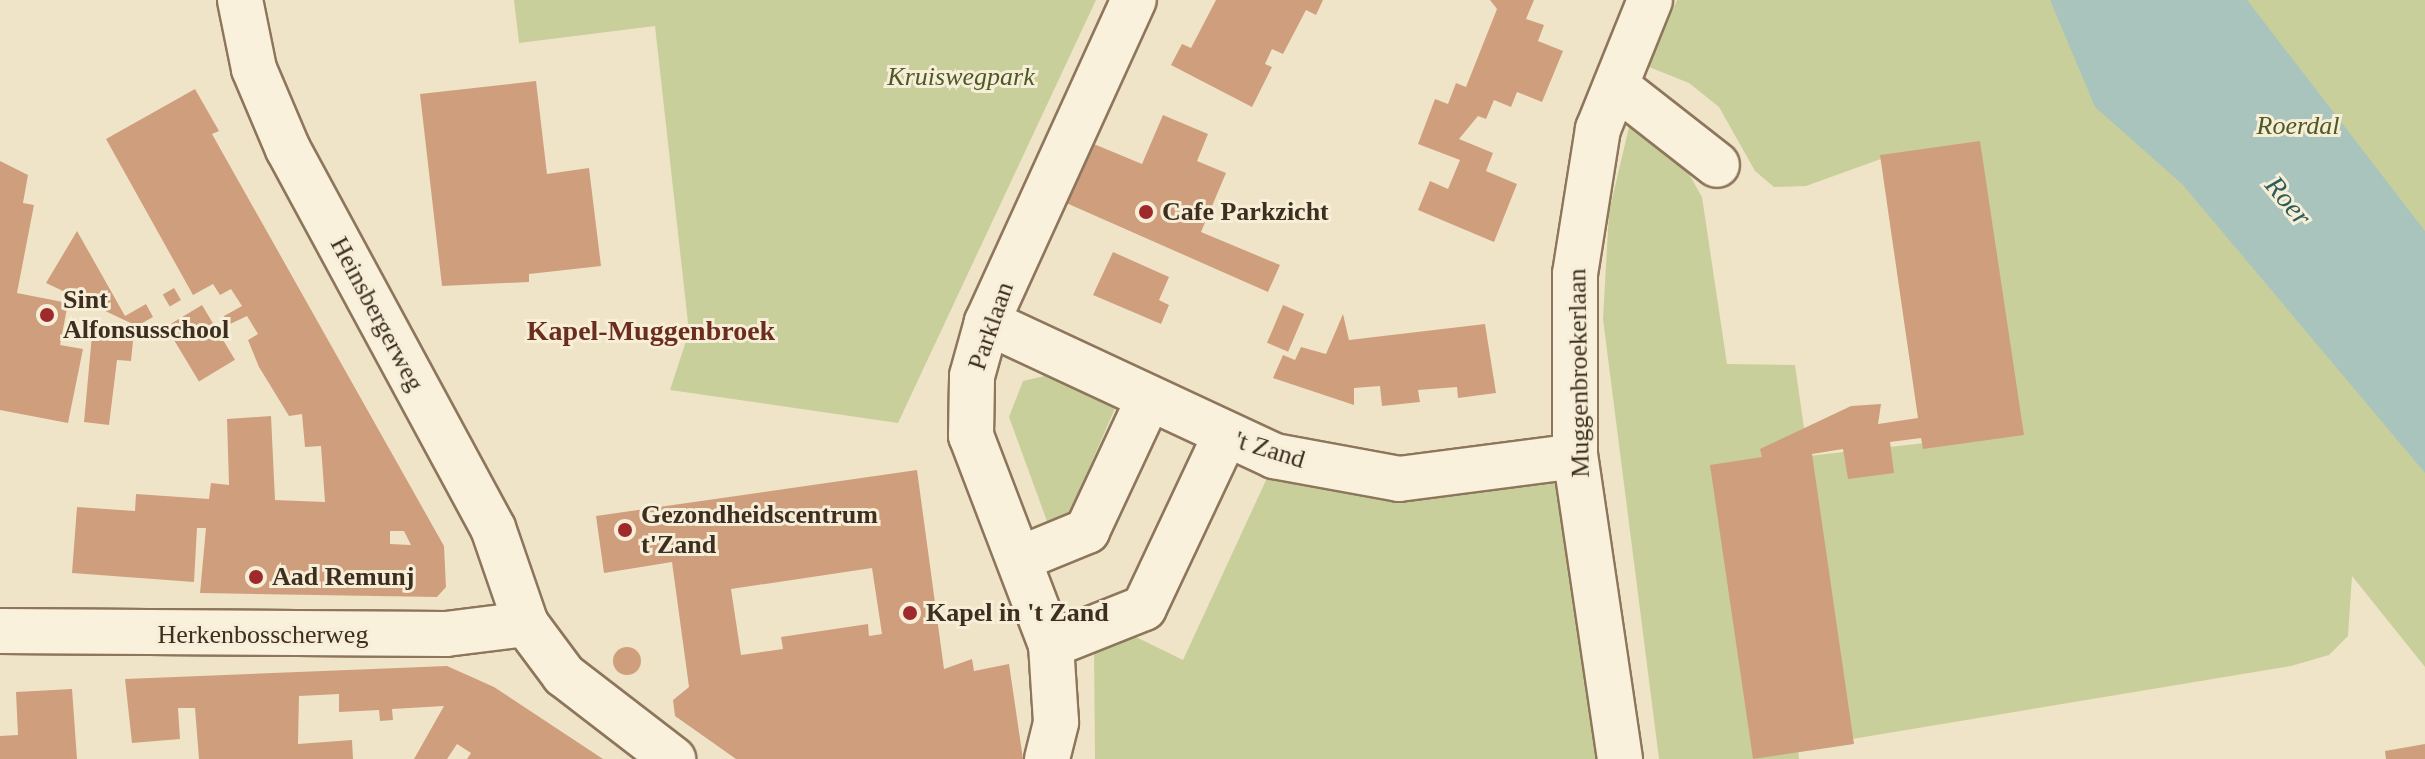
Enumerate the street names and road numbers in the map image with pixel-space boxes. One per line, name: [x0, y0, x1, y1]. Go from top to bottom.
street label: Heinsbergerweg: [323, 232, 431, 396]
street label: Muggenbroekerlaan: [1562, 268, 1596, 478]
street label: Parklaan: [961, 278, 1021, 374]
street label: 't Zand: [1231, 425, 1309, 475]
street label: Herkenbosscherweg: [158, 619, 368, 651]

